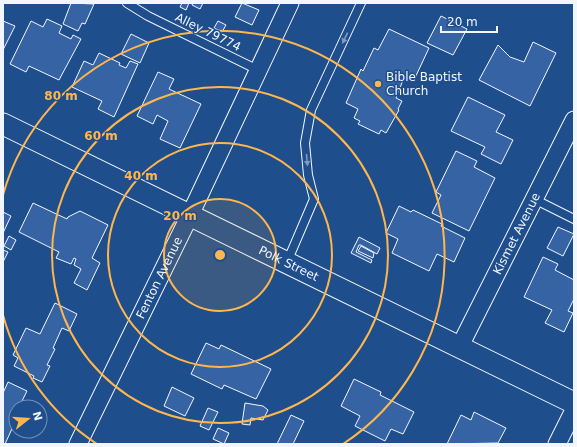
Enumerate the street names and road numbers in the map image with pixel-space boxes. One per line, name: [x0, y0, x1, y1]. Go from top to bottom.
street label: Alley 79774: [173, 10, 243, 54]
street label: Kismet Avenue: [490, 190, 543, 277]
street label: Fenton Avenue: [133, 235, 185, 321]
street label: Polk Street: [257, 243, 321, 284]

